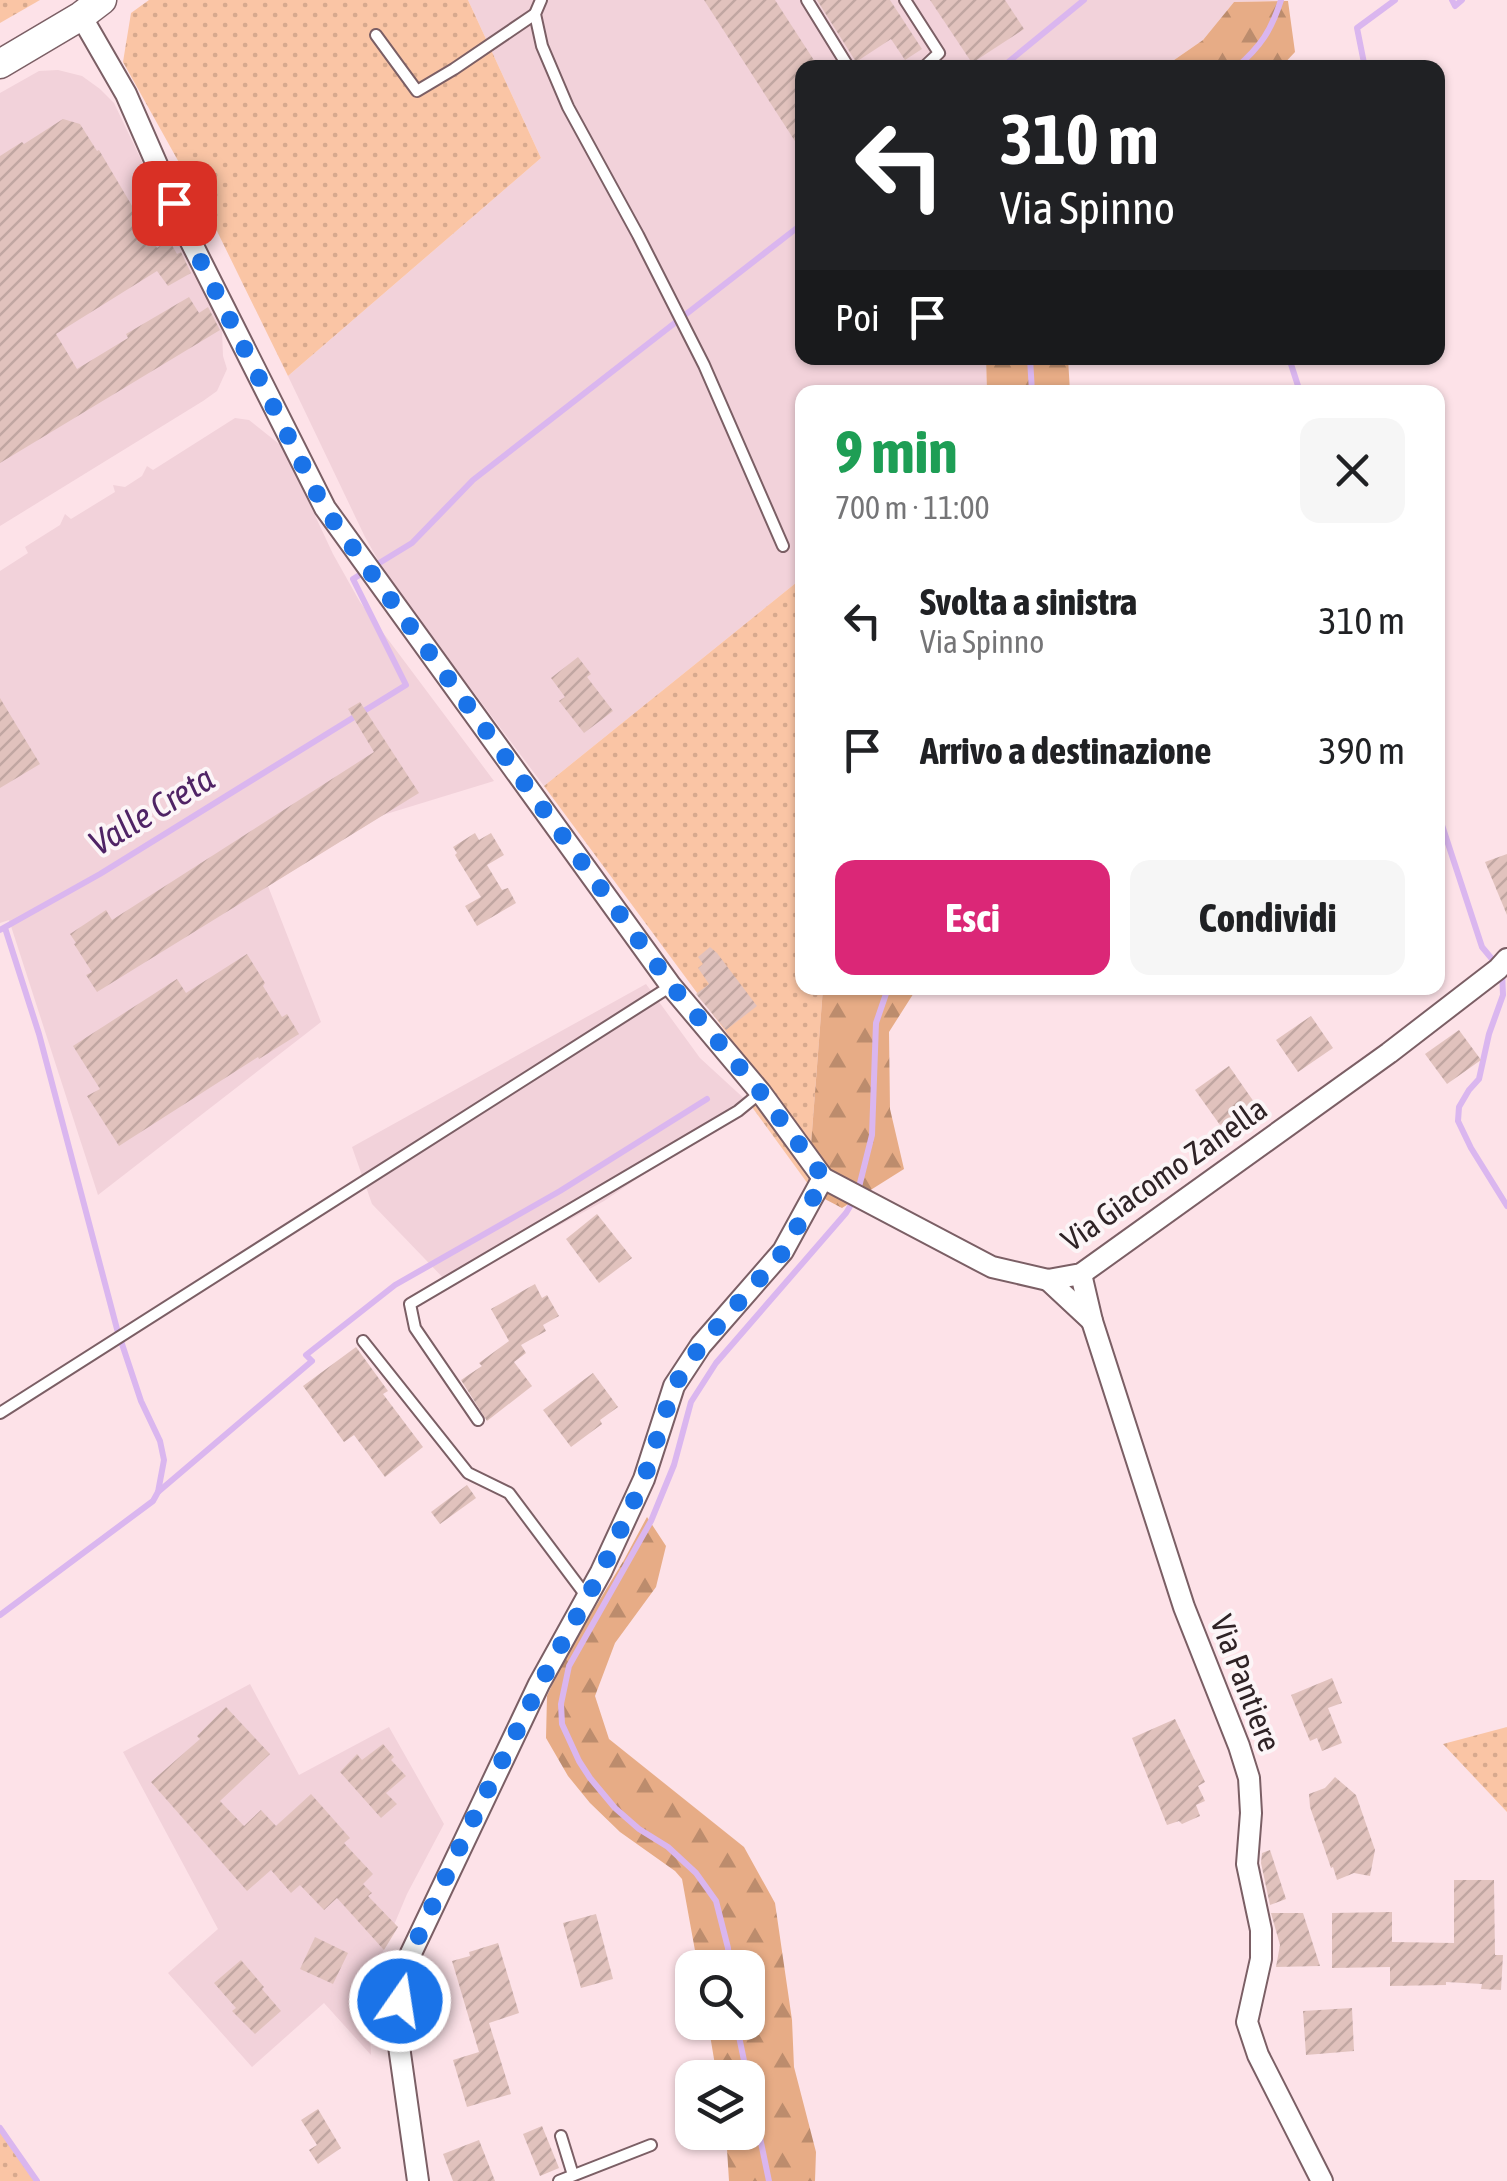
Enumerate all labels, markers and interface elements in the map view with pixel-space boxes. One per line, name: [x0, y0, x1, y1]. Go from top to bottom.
text: 310 m: [1000, 99, 1159, 179]
icon: left: [835, 100, 965, 230]
pin: [132, 161, 217, 246]
icon: arrive: [147, 176, 202, 231]
text: Via Spinno: [1000, 182, 1175, 234]
icon: arrive: [900, 290, 955, 345]
text: Poi: [835, 296, 880, 339]
text: 9 min: [835, 417, 958, 486]
button: close: [1300, 418, 1405, 523]
text: 700 m · 11:00: [835, 489, 990, 526]
text: Svolta a sinistra: [920, 580, 1137, 623]
icon: left: [835, 593, 890, 648]
text: 310 m: [1319, 599, 1405, 642]
text: Via Spinno: [920, 623, 1044, 660]
icon: arrive: [835, 723, 890, 778]
text: Arrivo a destinazione: [920, 729, 1211, 772]
text: 390 m: [1319, 729, 1405, 772]
water label: Valle Creta: [82, 757, 220, 863]
button: Esci: [835, 860, 1110, 975]
button: Condividi: [1130, 860, 1405, 975]
street label: Via Giacomo Zanella: [1054, 1089, 1274, 1259]
street label: Via Pantiere: [1203, 1610, 1289, 1756]
position arrow: [348, 1949, 452, 2053]
map controls: [675, 1950, 765, 2150]
button: search: [675, 1950, 765, 2040]
button: layers: [675, 2060, 765, 2150]

